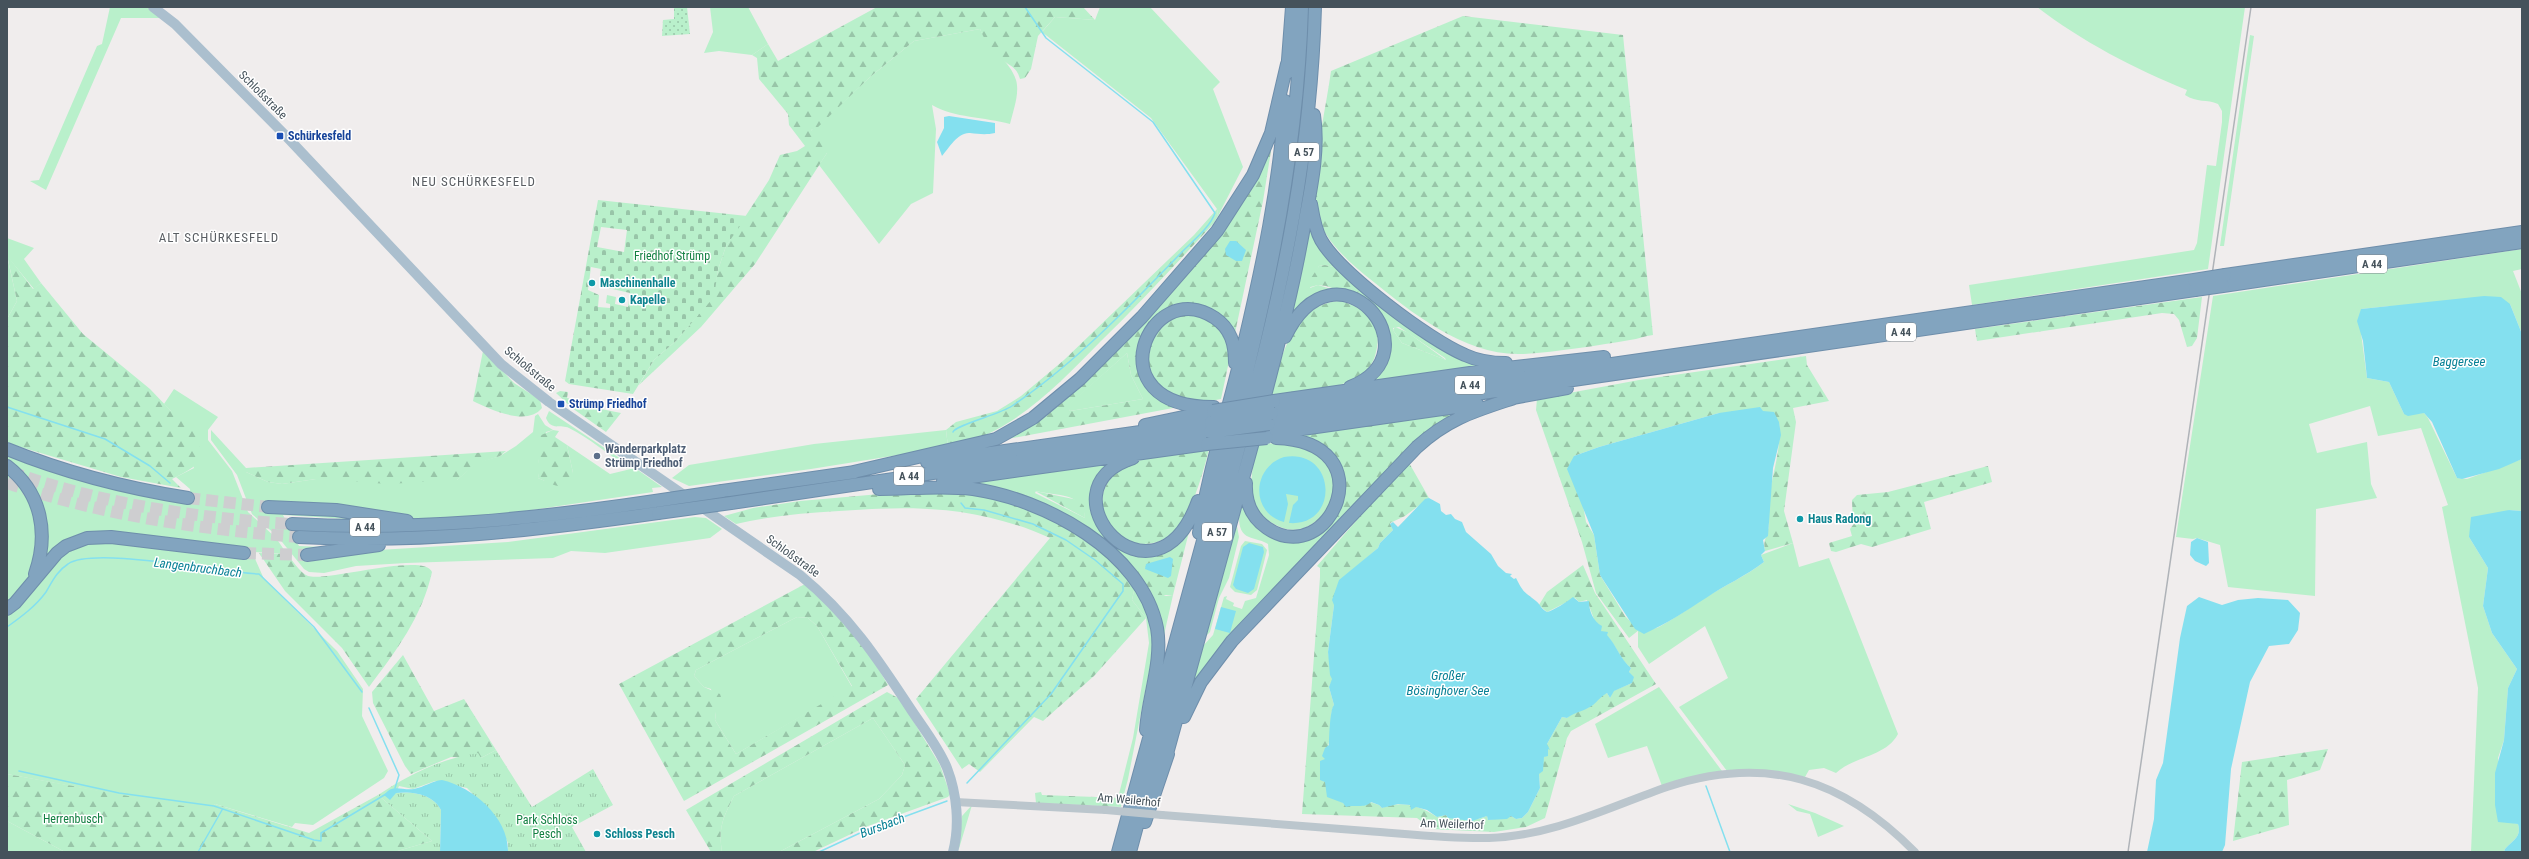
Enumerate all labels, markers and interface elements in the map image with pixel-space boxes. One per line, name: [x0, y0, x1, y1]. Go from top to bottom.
street label: Schloßstraße: [236, 68, 290, 122]
place label: Schürkesfeld: [288, 129, 351, 143]
marker: Schürkesfeld: [275, 131, 285, 141]
road number: A 57: [1289, 143, 1319, 161]
district label: NEU SCHÜRKESFELD: [412, 174, 536, 189]
district label: ALT SCHÜRKESFELD: [159, 230, 279, 245]
park label: Friedhof Strümp: [634, 249, 710, 263]
road number: A 44: [2357, 255, 2387, 273]
place label: Maschinenhalle: [600, 276, 676, 290]
marker: Maschinenhalle: [587, 278, 597, 288]
place label: Kapelle: [630, 293, 666, 307]
marker: Kapelle: [617, 295, 627, 305]
road number: A 44: [1886, 323, 1916, 341]
street label: Schloßstraße: [501, 343, 559, 395]
water label: Baggersee: [2433, 354, 2485, 369]
road number: A 44: [1455, 376, 1485, 394]
place label: Strümp Friedhof: [569, 397, 647, 411]
marker: Strümp Friedhof: [556, 399, 566, 409]
place label: Wanderparkplatz Strümp Friedhof: [605, 442, 686, 470]
marker: Wanderparkplatz Strümp Friedhof: [592, 451, 602, 461]
road number: A 44: [894, 467, 924, 485]
place label: Haus Radong: [1808, 512, 1871, 526]
marker: Haus Radong: [1795, 514, 1805, 524]
road number: A 44: [350, 518, 380, 536]
road number: A 57: [1202, 523, 1232, 541]
street label: Schloßstraße: [764, 532, 823, 580]
water label: Langenbruchbach: [153, 555, 243, 580]
water label: Großer Bösinghover See: [1407, 668, 1490, 698]
street label: Am Weilerhof: [1097, 790, 1162, 810]
water label: Bursbach: [858, 810, 907, 841]
park label: Herrenbusch: [43, 812, 103, 826]
park label: Park Schloss Pesch: [516, 813, 578, 841]
street label: Am Weilerhof: [1420, 816, 1484, 832]
place label: Schloss Pesch: [605, 827, 675, 841]
marker: Schloss Pesch: [592, 829, 602, 839]

